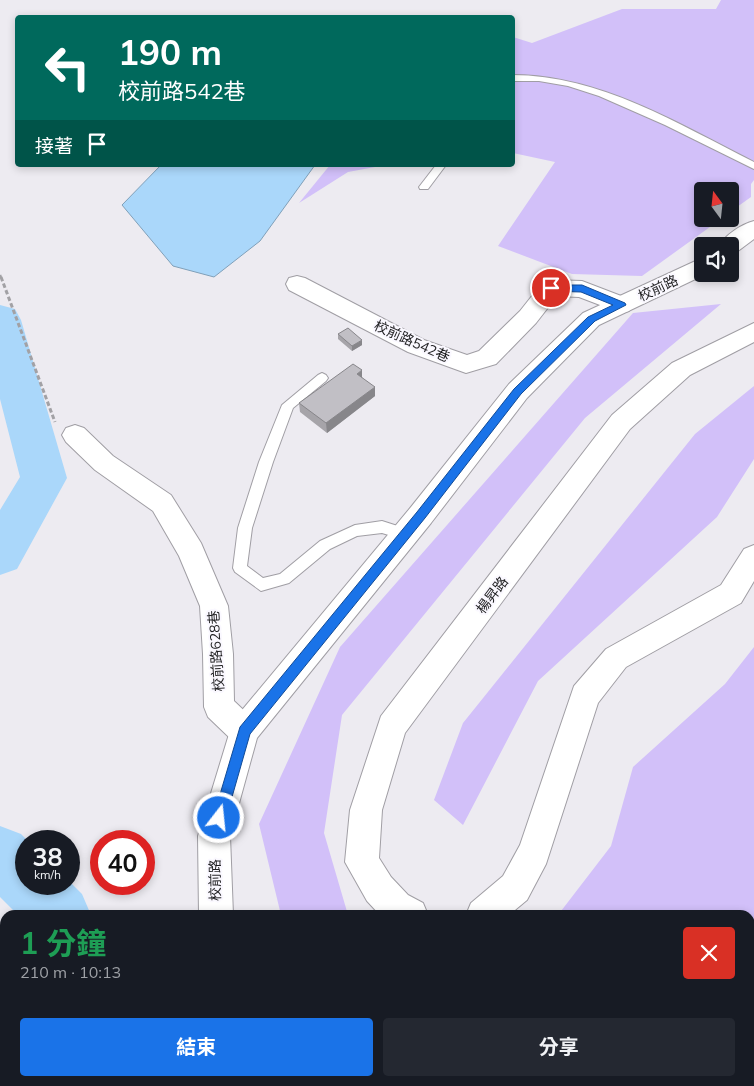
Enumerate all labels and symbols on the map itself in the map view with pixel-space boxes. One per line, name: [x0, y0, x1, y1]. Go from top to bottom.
north arrow: [694, 182, 739, 228]
pin: [530, 267, 572, 309]
street label: 校前路: [635, 271, 681, 305]
street label: 校前路542巷: [371, 316, 453, 366]
street label: 楊昇路: [472, 573, 512, 617]
street label: 校前路628巷: [204, 610, 228, 692]
position arrow: [192, 791, 244, 843]
speed limit sign: 40: [90, 830, 155, 895]
street label: 校前路: [206, 859, 224, 901]

